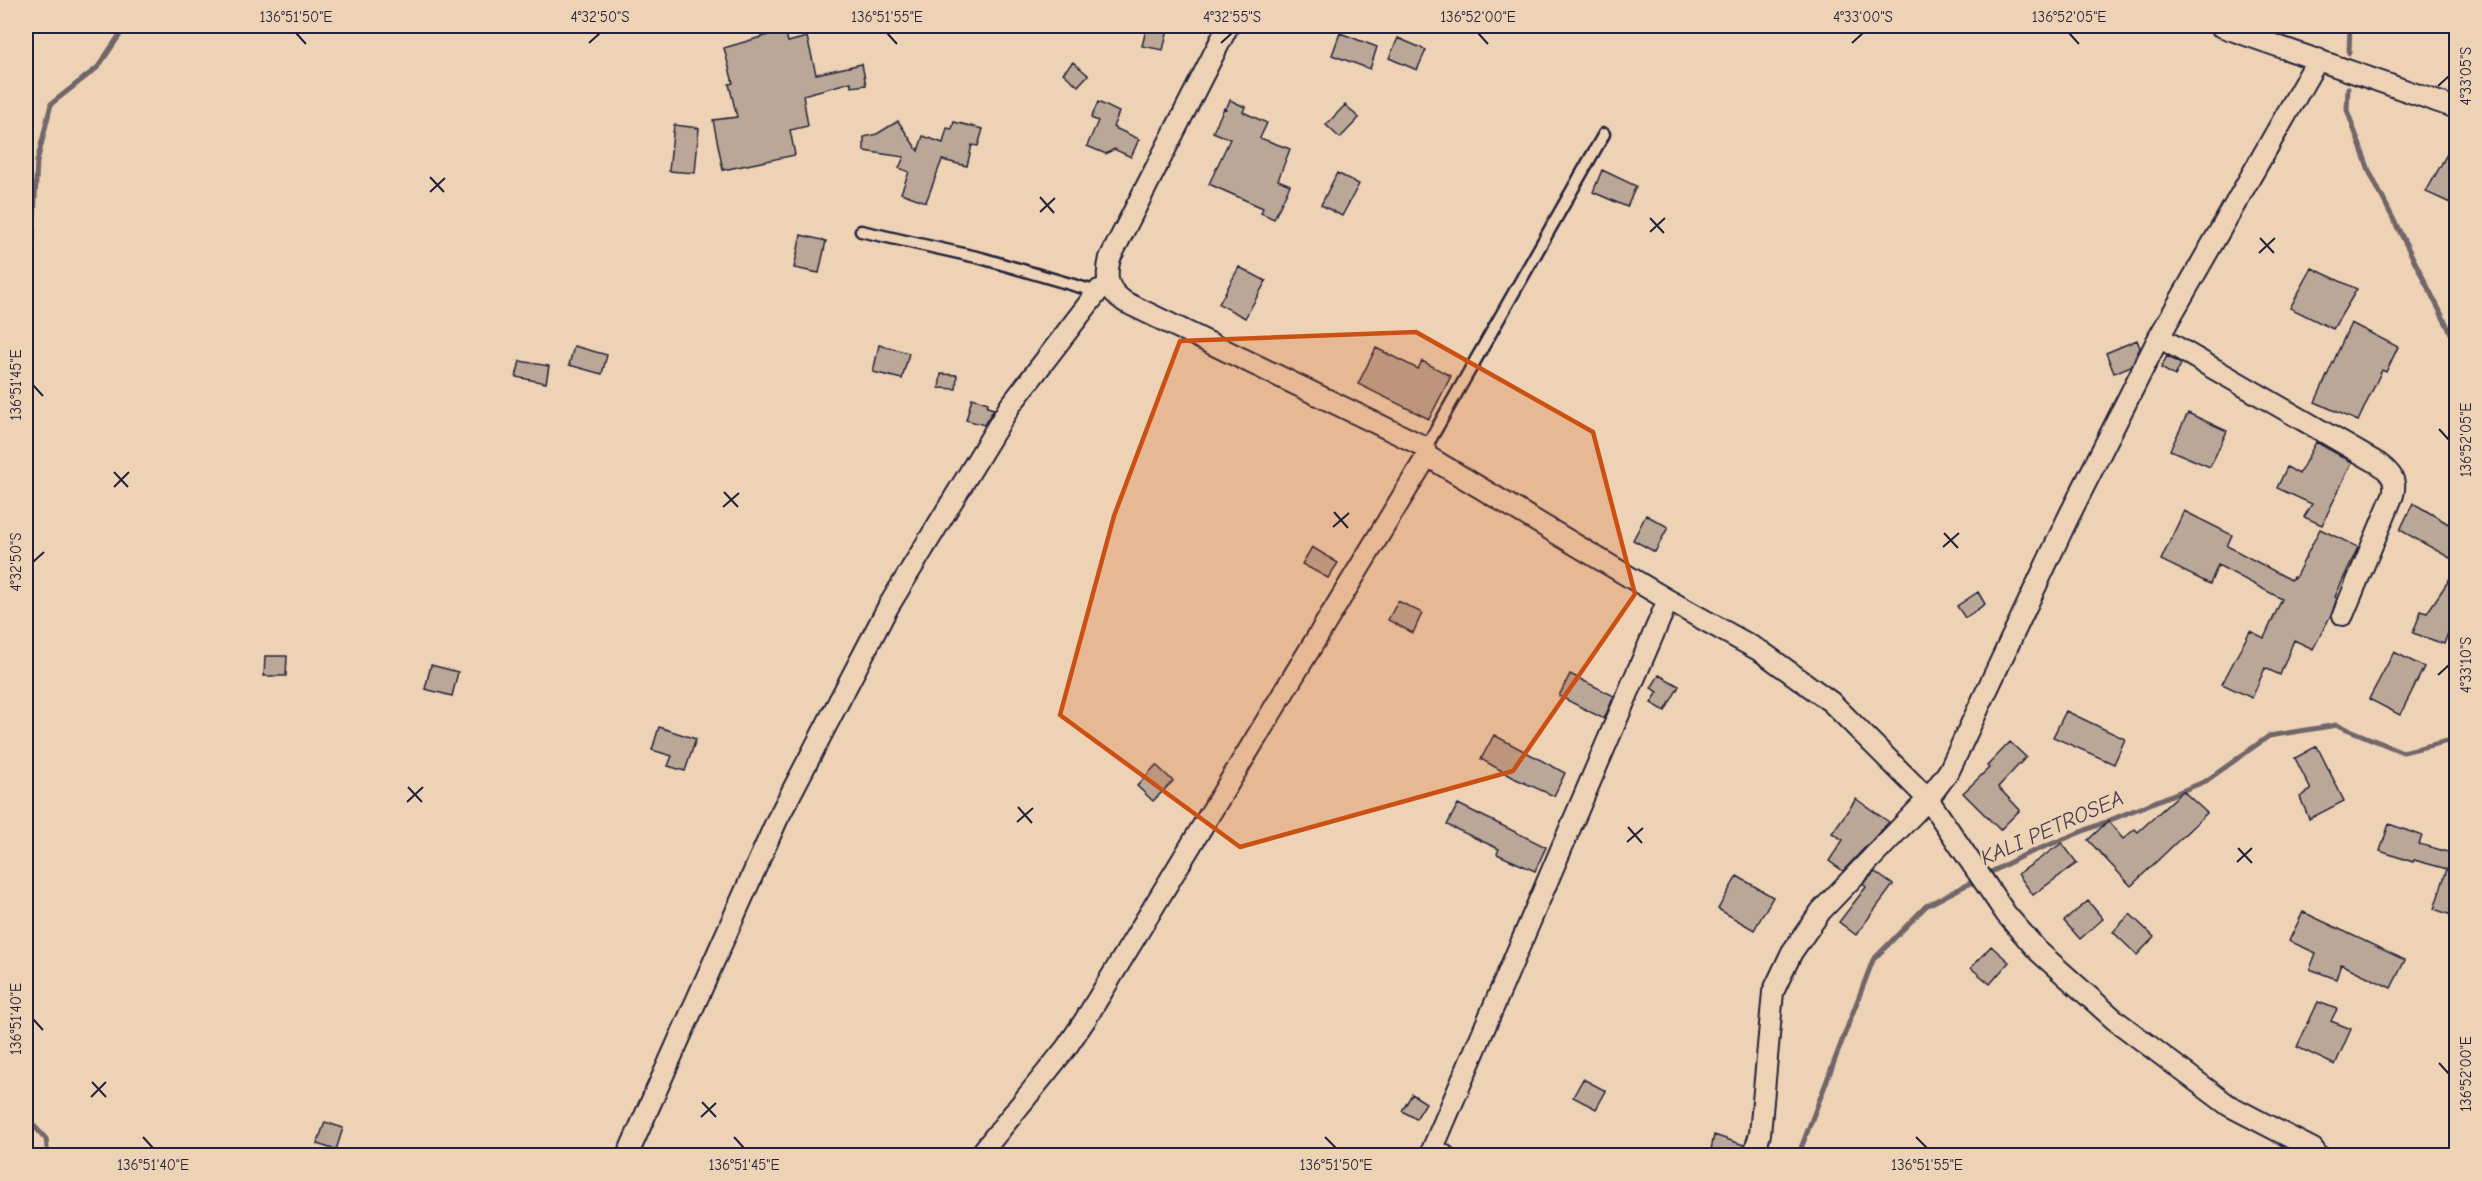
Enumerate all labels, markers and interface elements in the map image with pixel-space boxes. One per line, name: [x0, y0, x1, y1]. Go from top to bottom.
text: 136°51'50"E: [260, 8, 332, 26]
text: 4°32'50"S: [570, 8, 630, 26]
text: 136°51'55"E: [851, 8, 923, 26]
text: 4°32'55"S: [1203, 8, 1261, 26]
text: 136°52'00"E: [1440, 8, 1516, 26]
text: 4°33'00"S: [1833, 8, 1893, 26]
text: 136°52'05"E: [2032, 8, 2106, 26]
text: 4°33'05"S: [2457, 47, 2475, 105]
text: 136°51'45"E: [7, 350, 25, 420]
text: 136°52'05"E: [2457, 403, 2475, 477]
text: 4°32'50"S: [7, 532, 25, 592]
text: 4°33'10"S: [2457, 637, 2475, 693]
water label: KALI PETROSEA: [1976, 785, 2128, 871]
text: 136°51'40"E: [7, 983, 25, 1055]
text: 136°52'00"E: [2457, 1036, 2475, 1112]
text: 136°51'40"E: [117, 1156, 189, 1174]
text: 136°51'45"E: [709, 1156, 779, 1174]
text: 136°51'50"E: [1300, 1156, 1372, 1174]
text: 136°51'55"E: [1891, 1156, 1963, 1174]

